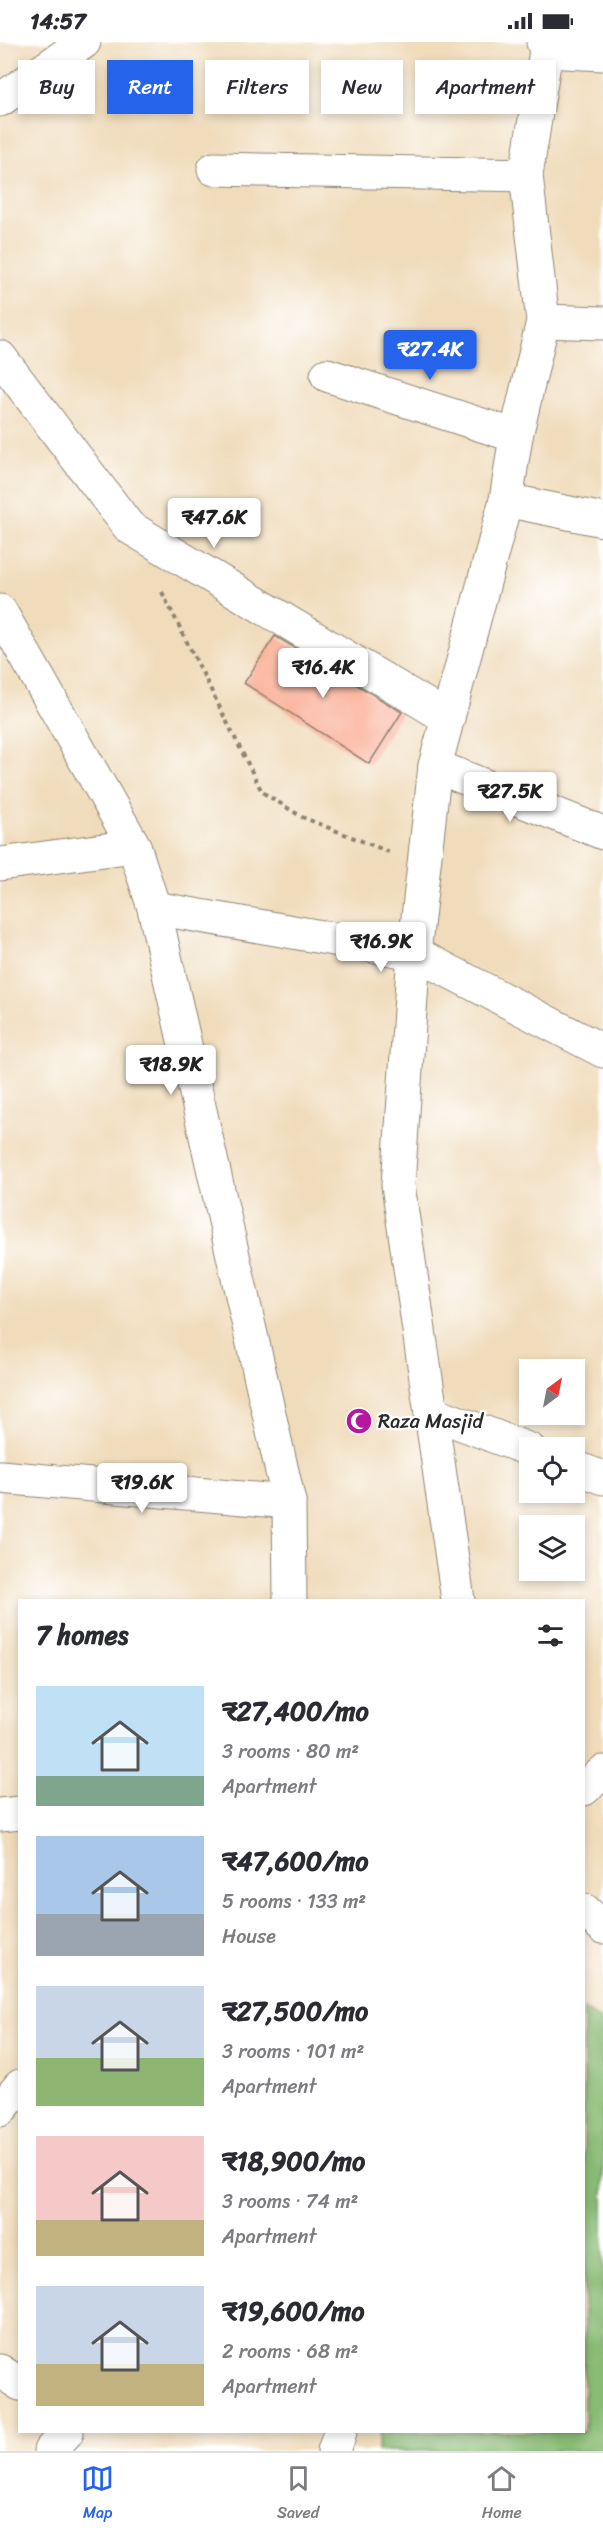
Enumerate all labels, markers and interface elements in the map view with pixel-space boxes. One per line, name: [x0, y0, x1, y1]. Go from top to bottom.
text: 14:57: [30, 2, 86, 41]
chip: Buy: [18, 60, 95, 114]
chip: Rent: [107, 60, 193, 114]
chip: Filters: [205, 60, 309, 114]
chip: New: [321, 60, 403, 114]
chip: Apartment: [415, 60, 556, 114]
pin: ₹27.4K: [381, 330, 479, 381]
text: ₹27.4K: [398, 332, 462, 367]
pin: ₹47.6K: [165, 498, 263, 549]
text: ₹47.6K: [182, 500, 246, 535]
pin: ₹16.4K: [274, 648, 372, 699]
text: ₹16.4K: [292, 650, 354, 685]
pin: ₹27.5K: [461, 772, 559, 823]
text: ₹27.5K: [478, 774, 542, 809]
pin: ₹16.9K: [332, 922, 430, 973]
text: ₹16.9K: [350, 924, 412, 959]
pin: ₹18.9K: [122, 1045, 220, 1096]
text: ₹18.9K: [140, 1047, 202, 1082]
north arrow: [519, 1359, 585, 1425]
map controls: [519, 1359, 585, 1581]
place label: Raza Masjid: [378, 1404, 485, 1439]
mosque icon: Raza Masjid: [344, 1406, 374, 1436]
button: locate: [519, 1437, 585, 1503]
pin: ₹19.6K: [93, 1463, 191, 1514]
text: ₹19.6K: [111, 1465, 173, 1500]
button: layers: [519, 1515, 585, 1581]
text: 7 homes: [36, 1612, 128, 1658]
icon: filters: [534, 1619, 567, 1652]
text: ₹27,400/mo: [222, 1688, 369, 1734]
icon: home: [84, 1710, 156, 1782]
text: 3 rooms · 80 m²: [222, 1734, 359, 1769]
text: Apartment: [222, 1769, 316, 1804]
text: ₹47,600/mo: [222, 1838, 368, 1884]
icon: home: [84, 1860, 156, 1932]
text: 5 rooms · 133 m²: [222, 1884, 366, 1919]
text: House: [222, 1919, 276, 1954]
text: ₹27,500/mo: [222, 1988, 368, 2034]
icon: home: [84, 2010, 156, 2082]
text: 3 rooms · 101 m²: [222, 2034, 364, 2069]
text: Apartment: [222, 2069, 316, 2104]
text: ₹18,900/mo: [222, 2138, 365, 2184]
icon: home: [84, 2160, 156, 2232]
text: 3 rooms · 74 m²: [222, 2184, 358, 2219]
text: Apartment: [222, 2219, 316, 2254]
text: ₹19,600/mo: [222, 2288, 364, 2334]
icon: home: [84, 2310, 156, 2382]
text: 2 rooms · 68 m²: [222, 2334, 358, 2369]
text: Apartment: [222, 2369, 316, 2404]
tab: Map: [81, 2462, 114, 2527]
tab: Saved: [277, 2462, 319, 2527]
tab: Home: [482, 2462, 522, 2527]

